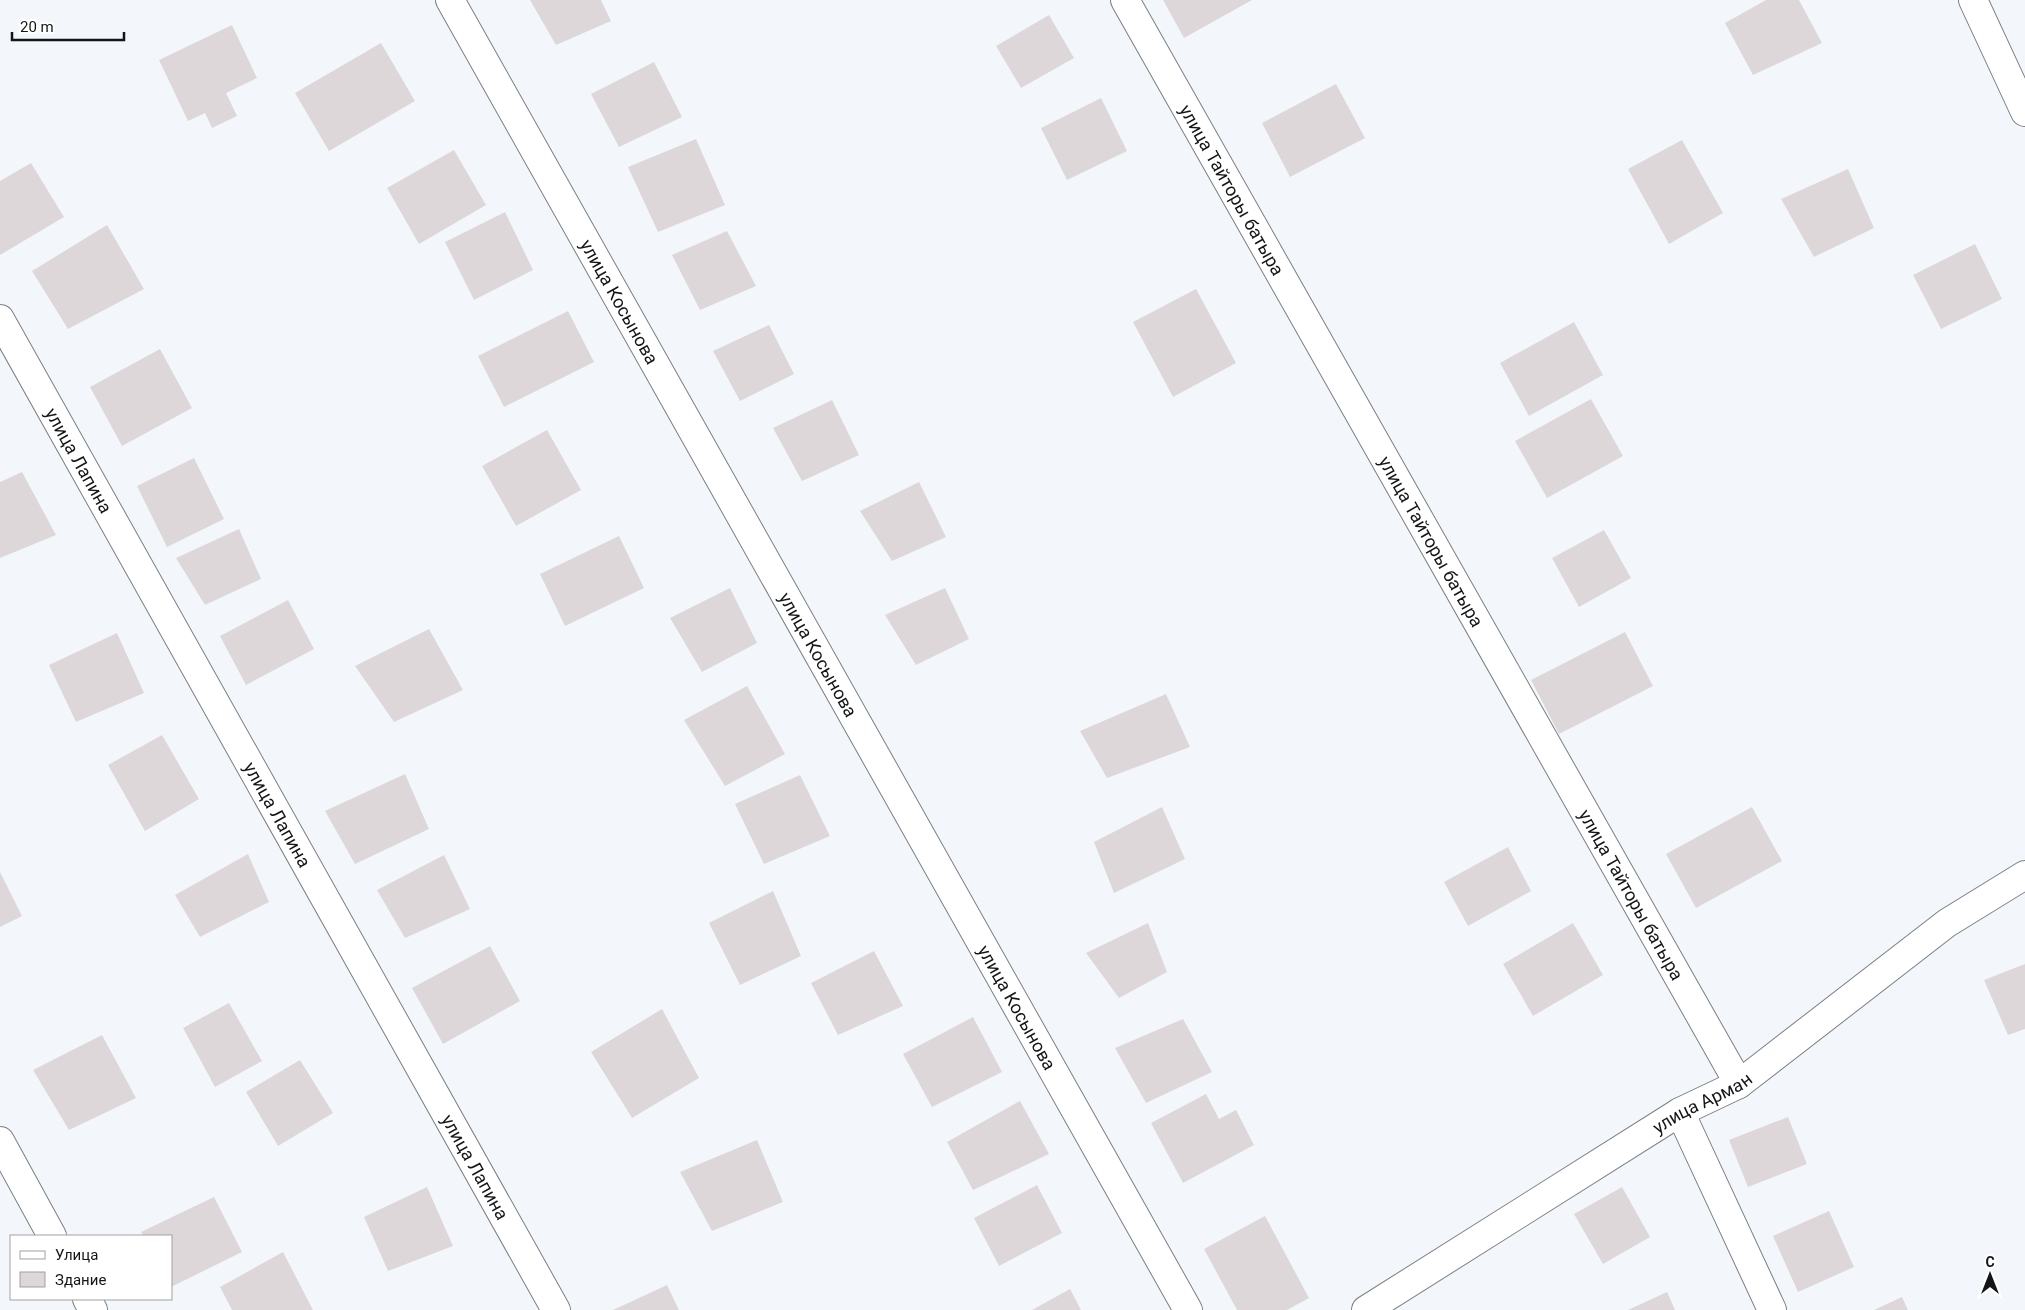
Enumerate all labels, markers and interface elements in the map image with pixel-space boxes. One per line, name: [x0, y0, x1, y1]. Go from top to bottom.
scale bar: [12, 10, 125, 42]
text: 20 m: [20, 18, 54, 36]
street label: улица Тайторы батыра: [1176, 101, 1289, 279]
street label: улица Косынова: [576, 235, 663, 367]
street label: улица Лапина: [41, 404, 117, 517]
street label: улица Тайторы батыра: [1375, 452, 1488, 630]
street label: улица Косынова: [775, 588, 862, 720]
street label: улица Лапина: [240, 758, 316, 871]
street label: улица Тайторы батыра: [1575, 805, 1688, 984]
street label: улица Косынова: [974, 941, 1061, 1073]
street label: улица Арман: [1648, 1068, 1756, 1137]
street label: улица Лапина: [438, 1110, 513, 1223]
legend: [10, 1235, 172, 1300]
text: Улица: [55, 1246, 98, 1264]
north arrow: [1965, 1250, 2015, 1300]
text: С: [1985, 1254, 1995, 1270]
text: Здание: [55, 1271, 106, 1289]

